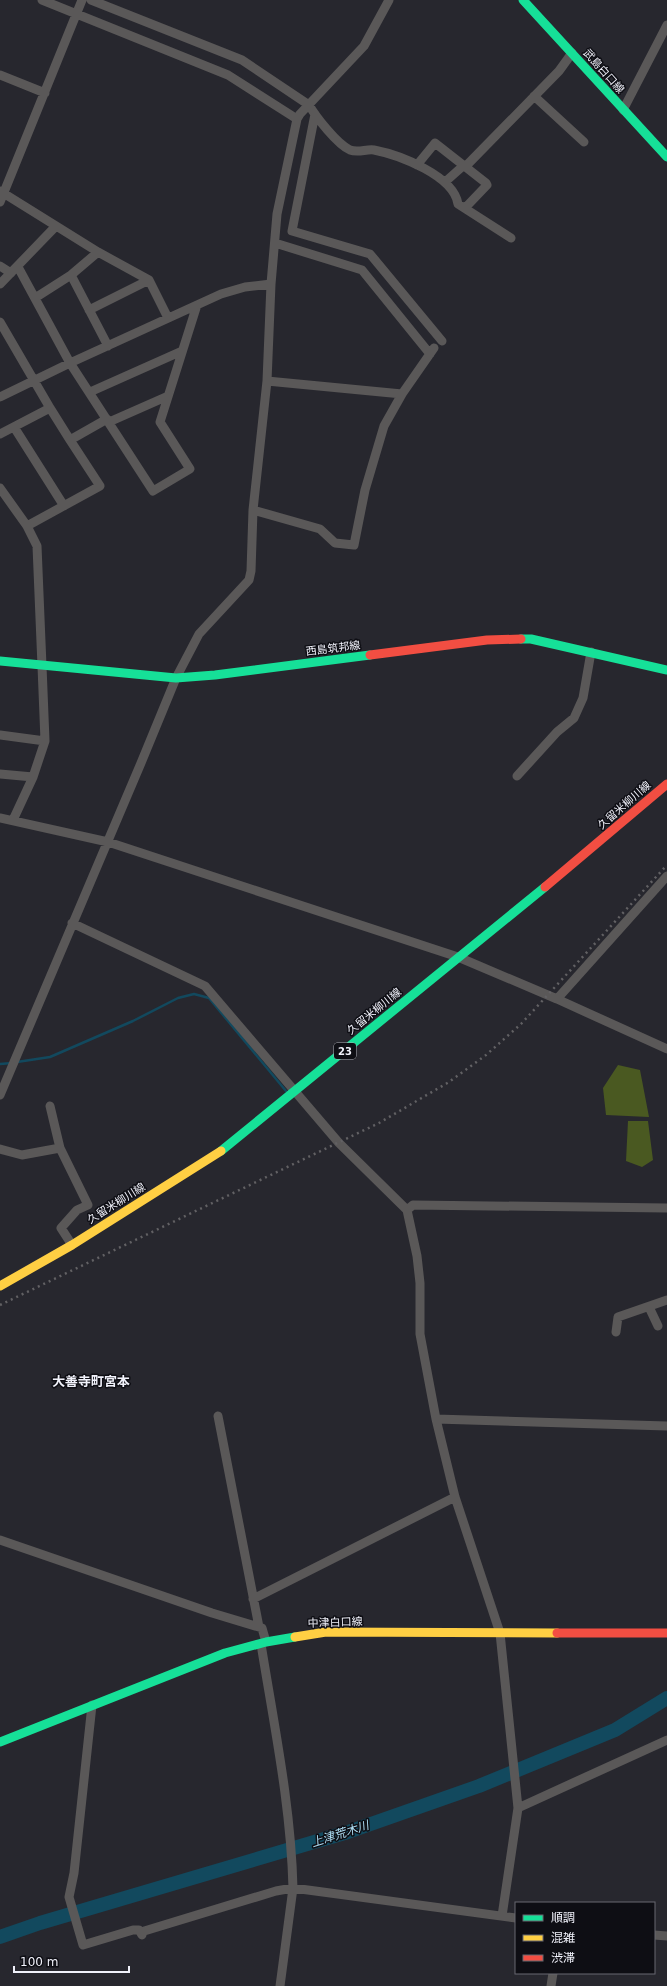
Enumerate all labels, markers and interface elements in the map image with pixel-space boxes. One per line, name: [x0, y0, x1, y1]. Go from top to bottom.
street label: 武島白口線: [580, 47, 627, 96]
street label: 西島筑邦線: [305, 639, 361, 658]
street label: 久留米柳川線: [595, 779, 653, 832]
street label: 久留米柳川線: [345, 986, 404, 1037]
road number: 23: [334, 1043, 356, 1059]
street label: 久留米柳川線: [85, 1180, 148, 1226]
district label: 大善寺町宮本: [52, 1374, 130, 1389]
street label: 中津白口線: [307, 1615, 363, 1630]
water label: 上津荒木川: [309, 1817, 373, 1850]
legend: [515, 1902, 655, 1974]
text: 順調: [551, 1911, 575, 1925]
text: 混雑: [551, 1931, 575, 1945]
scale bar: [14, 1948, 129, 1974]
text: 渋滞: [551, 1951, 575, 1965]
text: 100 m: [20, 1955, 58, 1969]

